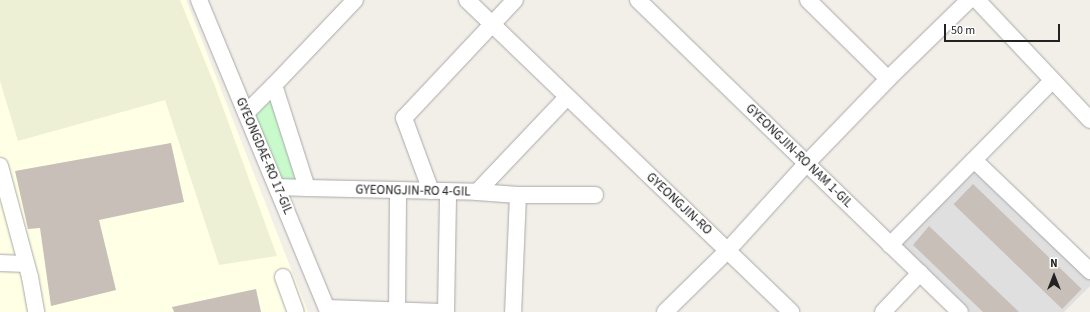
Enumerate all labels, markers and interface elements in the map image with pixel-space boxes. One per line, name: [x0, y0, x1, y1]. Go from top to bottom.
scale bar: [946, 16, 1062, 42]
text: 50 m: [951, 22, 975, 39]
street label: GYEONGDAE-RO 17-GIL: [232, 95, 296, 217]
street label: GYEONGJIN-RO NAM 1-GIL: [742, 101, 856, 211]
street label: GYEONGJIN-RO: [643, 170, 715, 238]
street label: GYEONGJIN-RO 4-GIL: [355, 182, 471, 200]
north arrow: [1034, 256, 1074, 296]
text: N: [1050, 256, 1058, 271]

